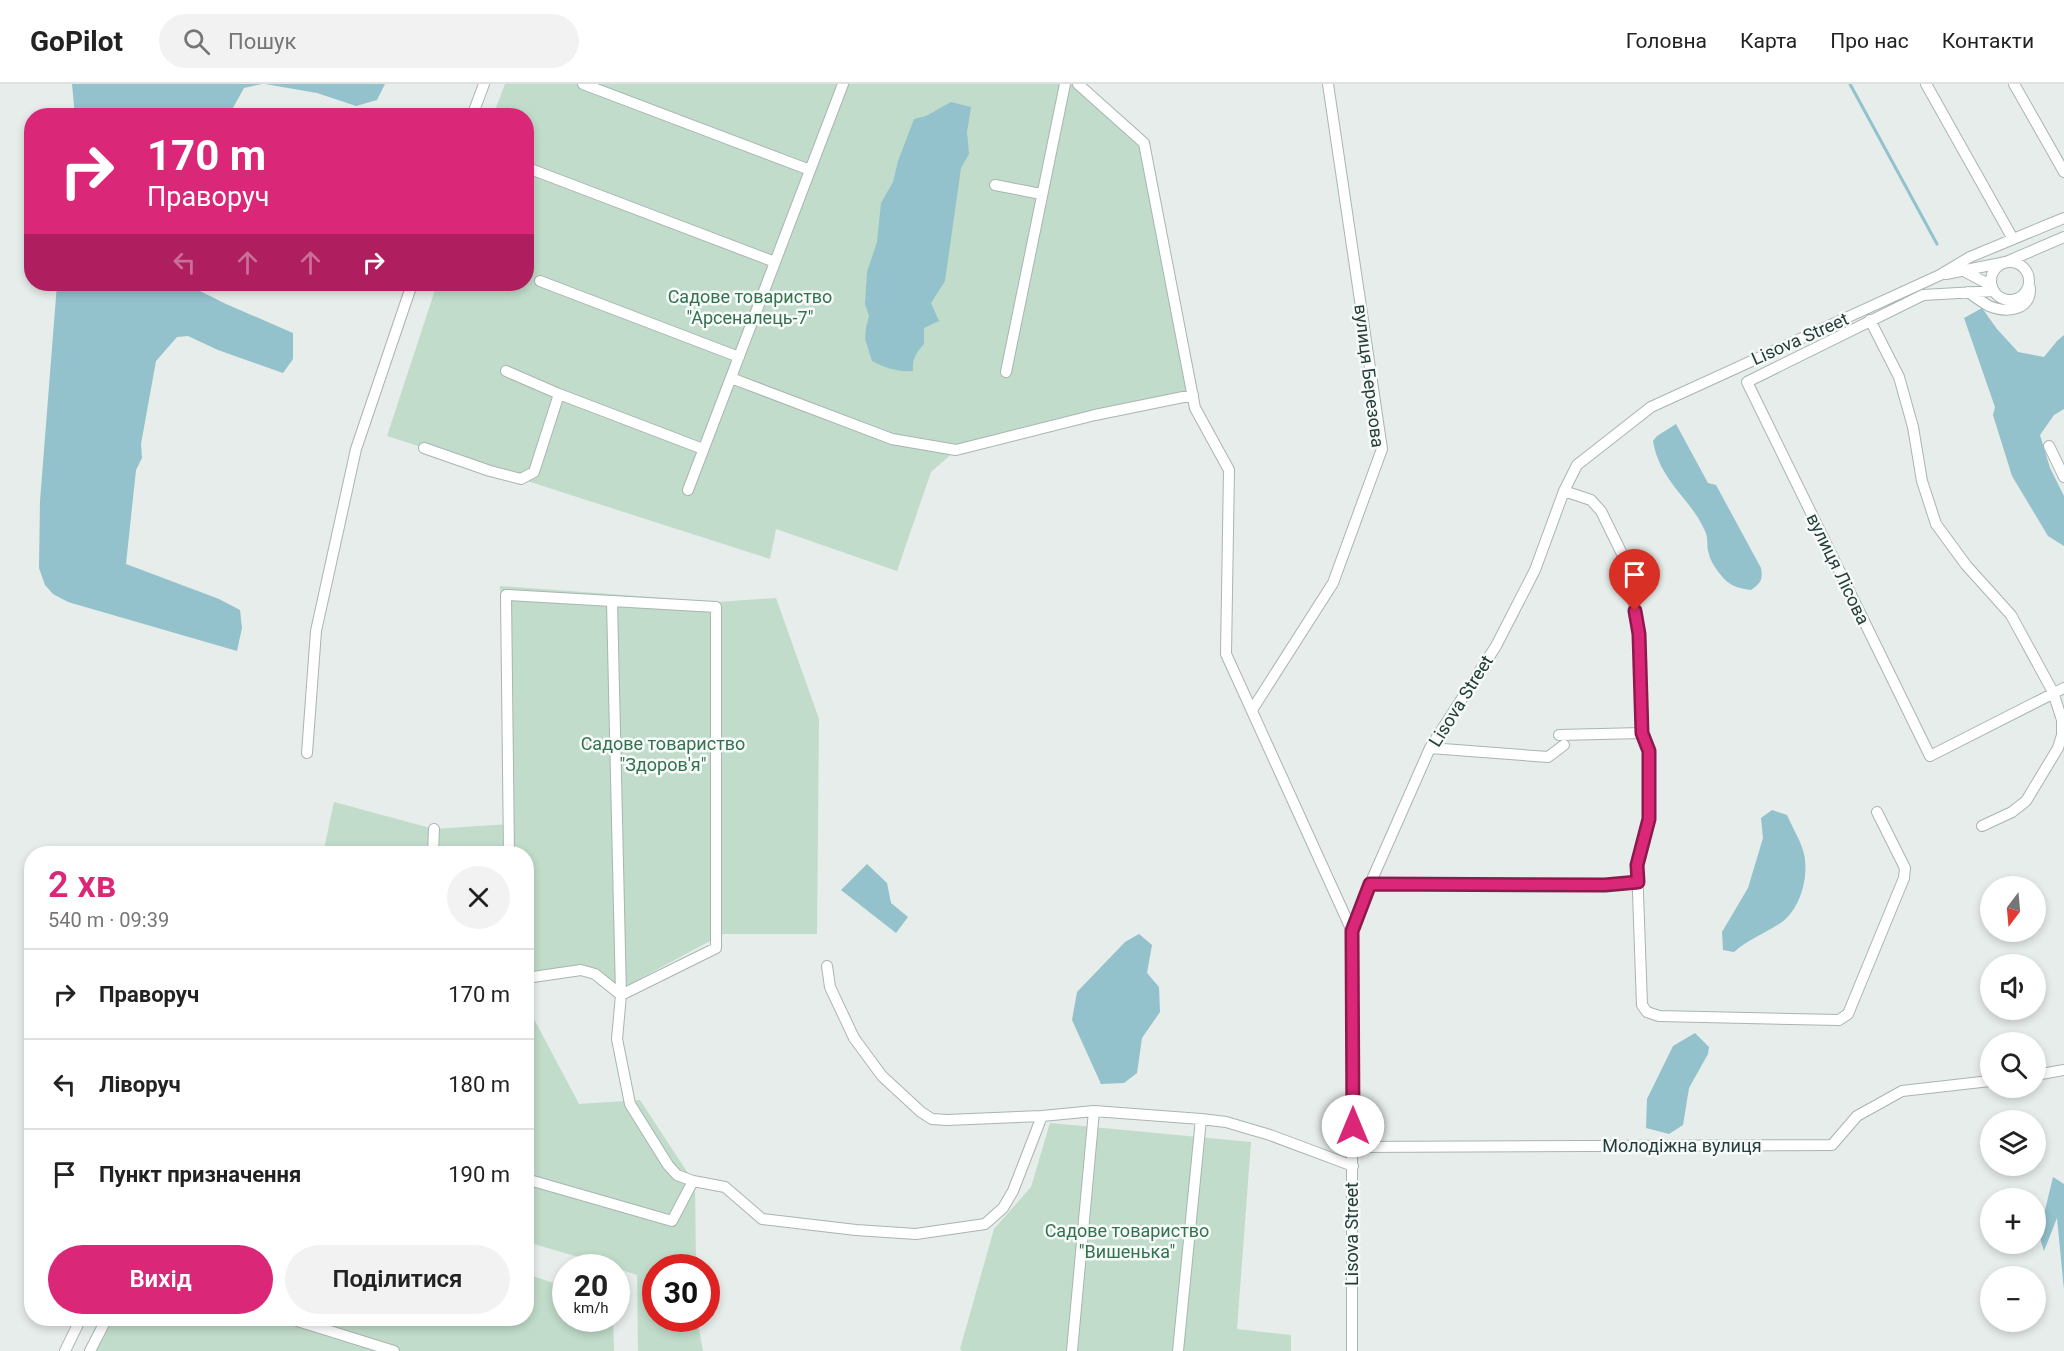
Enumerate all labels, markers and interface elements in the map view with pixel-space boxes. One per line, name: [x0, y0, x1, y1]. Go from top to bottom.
search box: [159, 14, 579, 68]
text: GoPilot: [30, 25, 123, 58]
icon: search: [180, 25, 213, 58]
text: Пошук: [228, 29, 296, 54]
text: Головна: [1626, 29, 1707, 53]
text: Карта: [1740, 29, 1797, 53]
text: Про нас: [1830, 29, 1909, 53]
text: Контакти: [1942, 29, 2034, 53]
text: 170 m: [147, 131, 266, 180]
icon: right: [48, 132, 126, 210]
text: Праворуч: [147, 181, 269, 213]
icon: left: [168, 246, 201, 279]
icon: ahead: [231, 246, 264, 279]
icon: ahead: [294, 246, 327, 279]
icon: right: [357, 246, 390, 279]
park label: Садове товариство "Арсеналець-7": [668, 286, 832, 328]
street label: вулиця Березова: [1350, 303, 1389, 449]
street label: Lisova Street: [1748, 308, 1852, 369]
street label: вулиця Лісова: [1802, 510, 1874, 628]
pin: [1609, 549, 1660, 611]
icon: arrive: [1618, 558, 1651, 591]
street label: Lisova Street: [1424, 651, 1497, 750]
park label: Садове товариство "Здоров'я": [581, 733, 745, 775]
text: 2 хв: [48, 864, 116, 906]
button: close: [447, 866, 510, 929]
north arrow: [1980, 876, 2046, 942]
map controls: [1980, 876, 2046, 1332]
text: 540 m · 09:39: [48, 908, 169, 932]
button: sound: [1980, 954, 2046, 1020]
icon: right: [48, 978, 81, 1011]
text: Праворуч: [99, 982, 199, 1007]
text: 170 m: [448, 982, 510, 1007]
button: search: [1980, 1032, 2046, 1098]
icon: left: [48, 1068, 81, 1101]
text: Ліворуч: [99, 1072, 181, 1097]
text: 180 m: [448, 1072, 510, 1097]
position arrow: [1321, 1094, 1385, 1158]
button: layers: [1980, 1110, 2046, 1176]
street label: Молодіжна вулиця: [1602, 1135, 1762, 1156]
icon: arrive: [48, 1158, 81, 1191]
text: Пункт призначення: [99, 1162, 301, 1187]
text: 190 m: [448, 1162, 510, 1187]
street label: Lisova Street: [1341, 1182, 1362, 1286]
button: +: [1980, 1188, 2046, 1254]
park label: Садове товариство "Вишенька": [1045, 1220, 1209, 1262]
button: Вихід: [48, 1245, 273, 1314]
button: Поділитися: [285, 1245, 510, 1314]
speed limit sign: 30: [642, 1254, 720, 1332]
button: −: [1980, 1266, 2046, 1332]
text: 20: [574, 1268, 608, 1303]
text: km/h: [573, 1299, 609, 1317]

